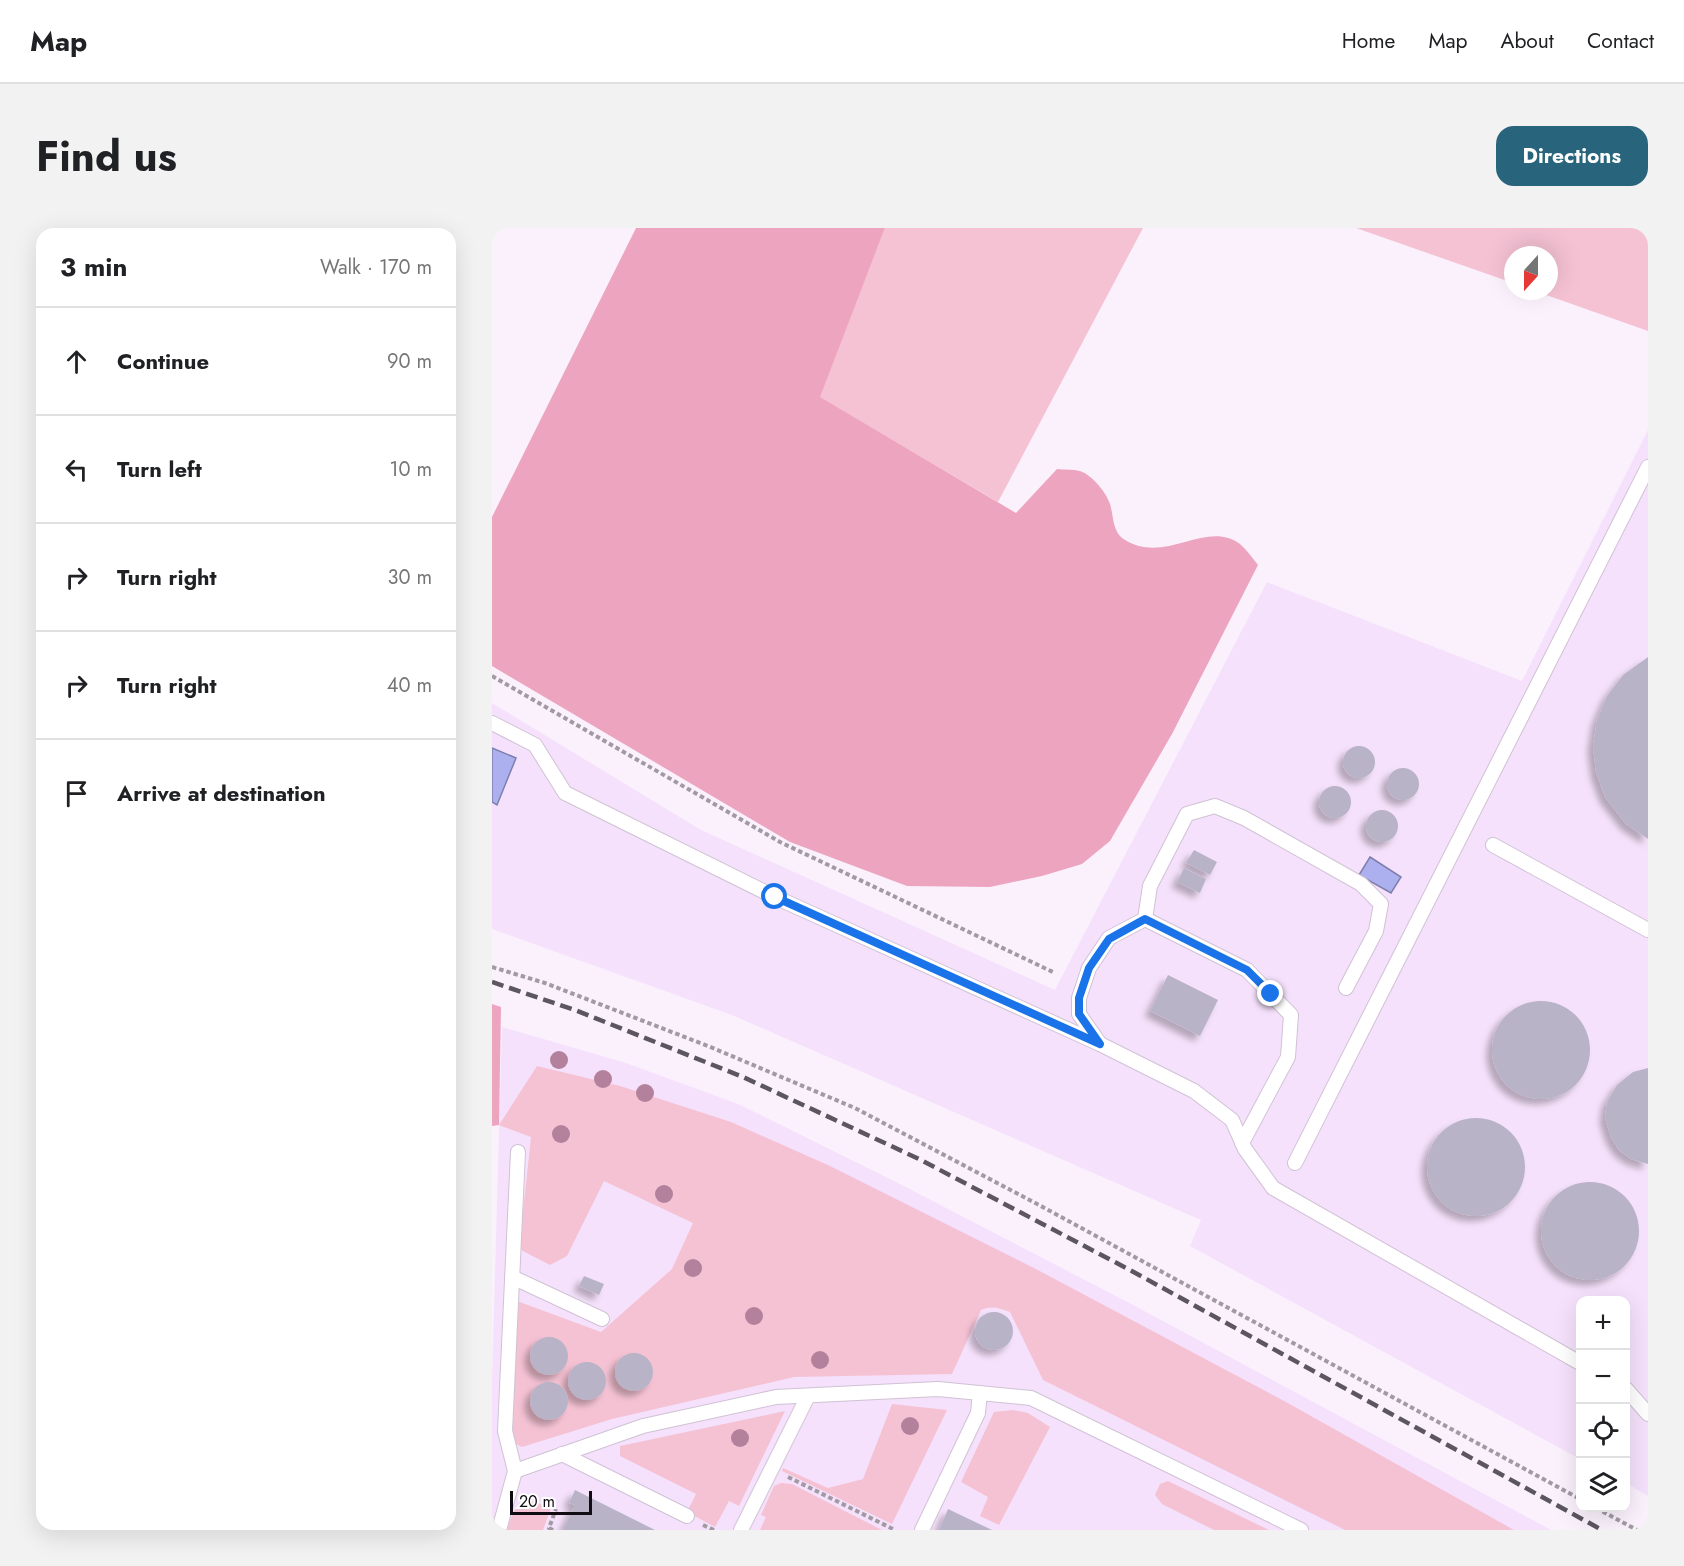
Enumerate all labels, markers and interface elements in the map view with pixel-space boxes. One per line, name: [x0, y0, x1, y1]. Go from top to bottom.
text: Map: [30, 21, 87, 62]
text: Home: [1342, 26, 1395, 56]
text: Map: [1428, 26, 1468, 56]
text: About: [1501, 26, 1554, 56]
text: Contact: [1587, 26, 1654, 56]
text: Find us: [36, 126, 177, 187]
button: Directions: [1496, 126, 1648, 186]
north arrow: [1504, 246, 1558, 300]
text: 3 min: [60, 248, 127, 286]
text: Walk · 170 m: [320, 253, 432, 282]
icon: ahead: [60, 345, 93, 378]
text: Continue: [117, 345, 209, 377]
text: 90 m: [387, 347, 432, 376]
icon: left: [60, 453, 93, 486]
text: Turn left: [117, 453, 202, 485]
text: 10 m: [389, 455, 432, 484]
icon: right: [60, 561, 93, 594]
text: Turn right: [117, 561, 217, 593]
text: 30 m: [387, 563, 432, 592]
icon: right: [60, 669, 93, 702]
text: Turn right: [117, 669, 217, 701]
text: 40 m: [387, 671, 432, 700]
icon: arrive: [60, 777, 93, 810]
text: Arrive at destination: [117, 777, 326, 809]
route start: [761, 883, 787, 909]
route end: [1257, 980, 1283, 1006]
map controls: [1576, 1296, 1630, 1512]
button: +: [1576, 1296, 1630, 1350]
button: −: [1576, 1350, 1630, 1404]
button: locate: [1576, 1404, 1630, 1458]
button: layers: [1576, 1458, 1630, 1512]
scale bar: [510, 1488, 592, 1516]
text: 20 m: [519, 1490, 555, 1513]

